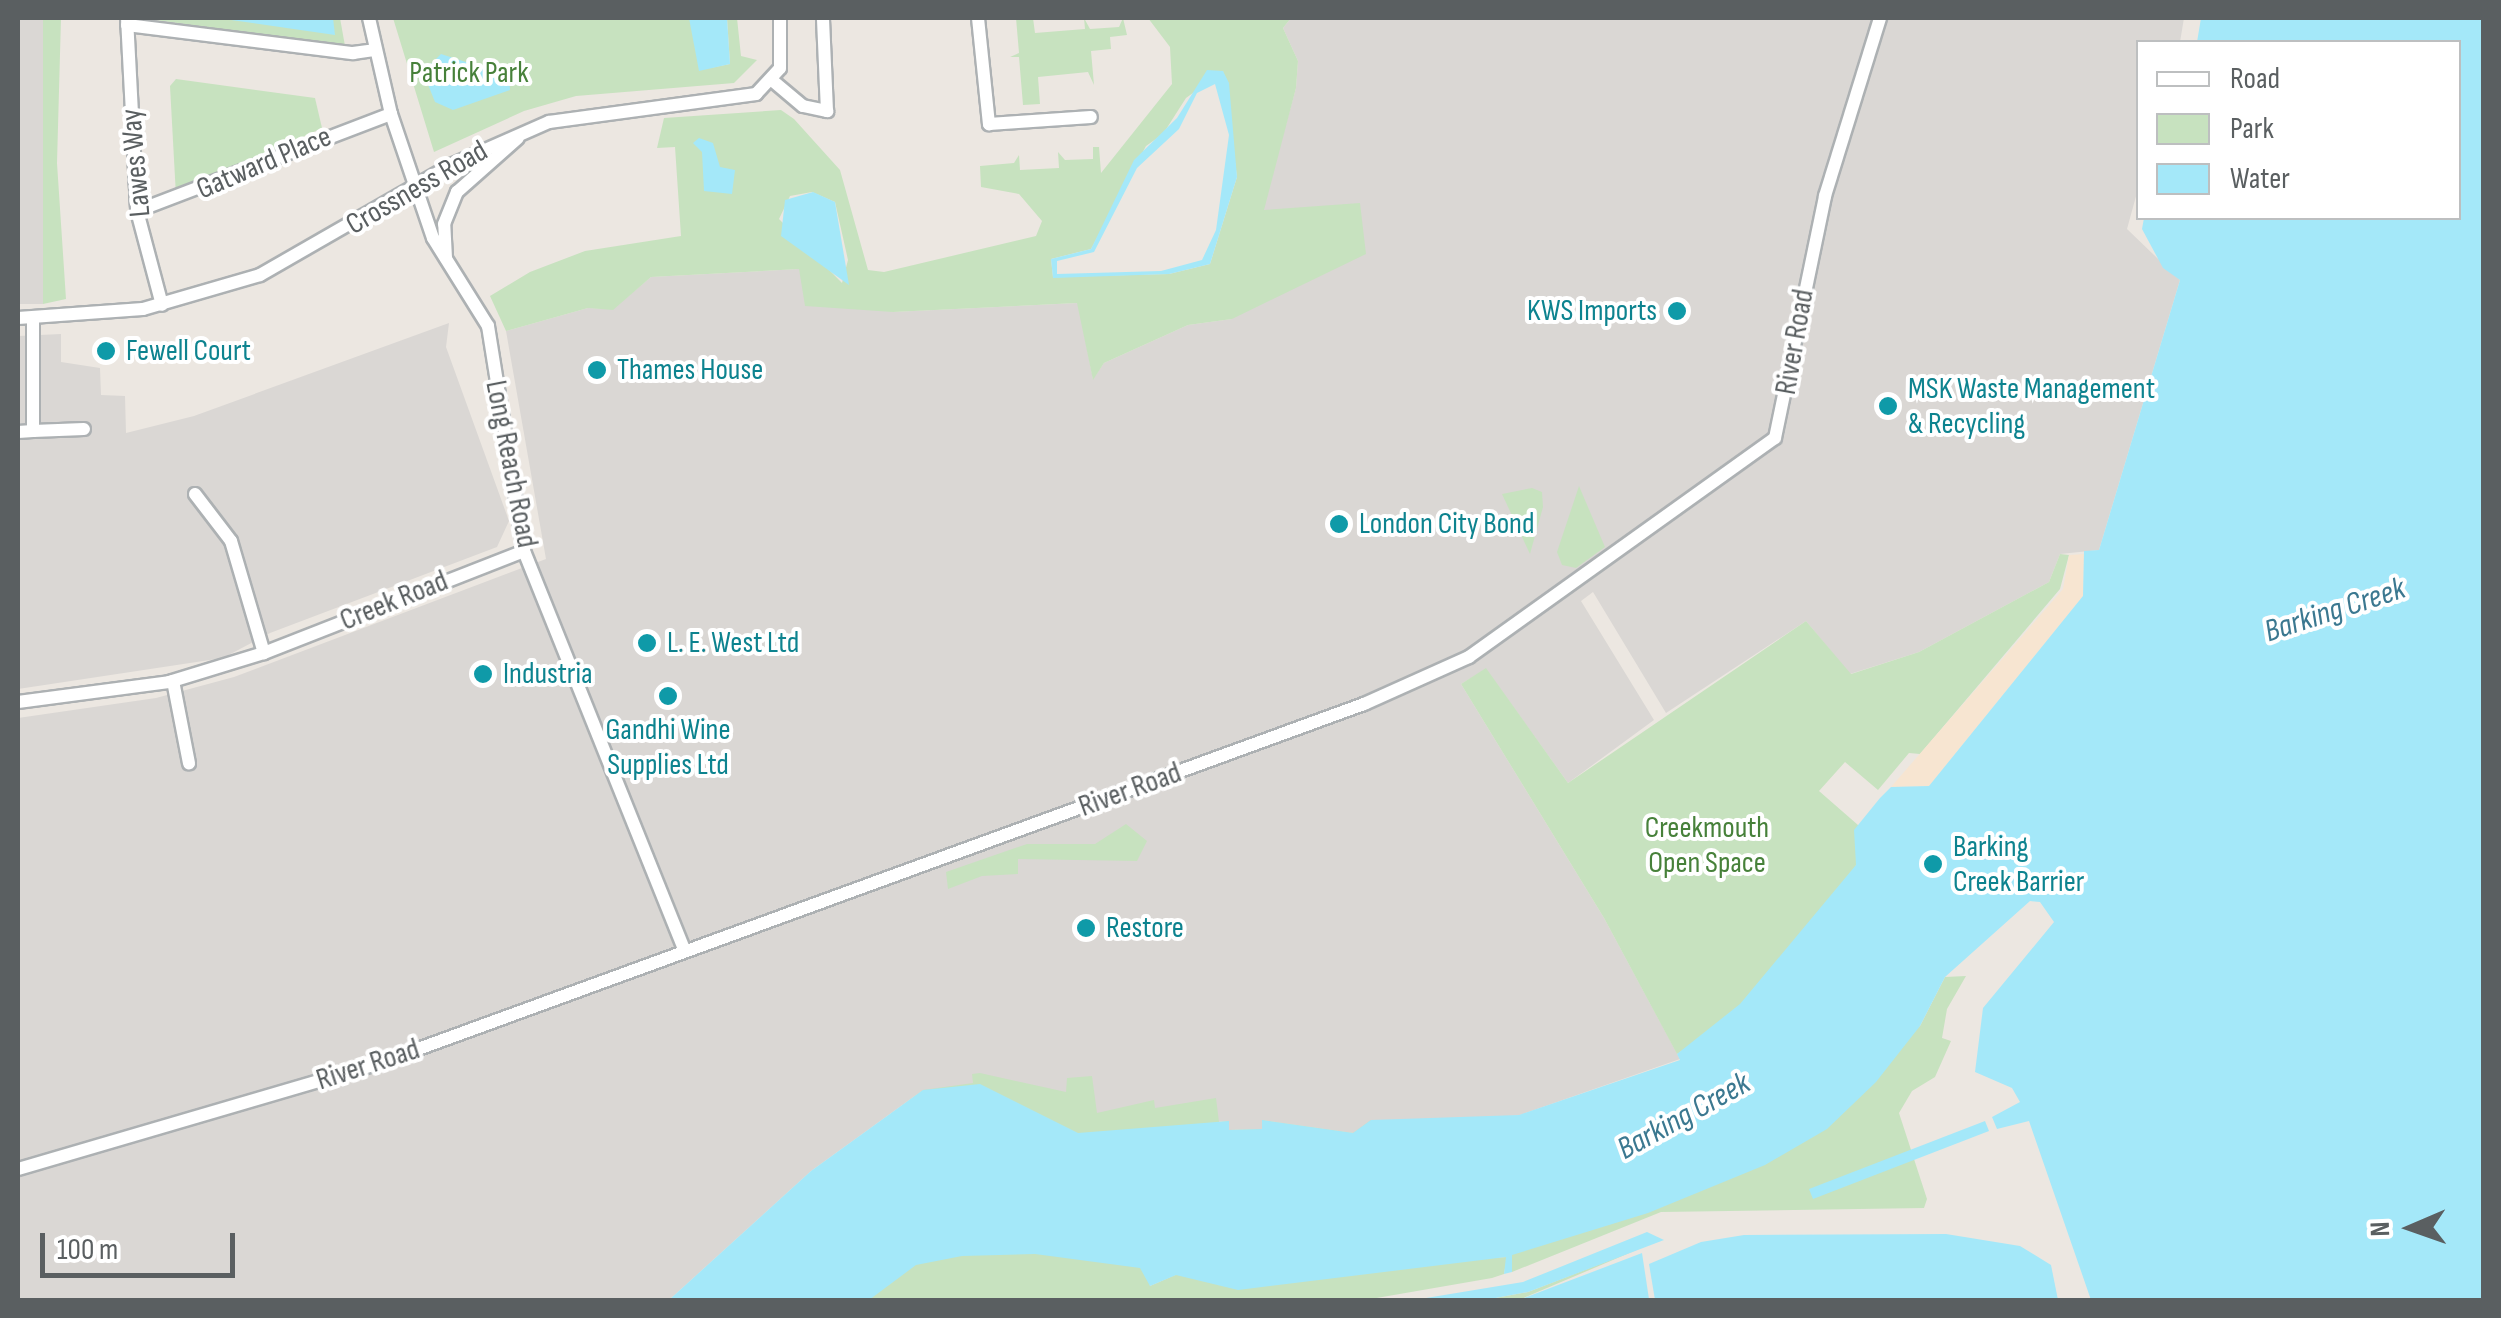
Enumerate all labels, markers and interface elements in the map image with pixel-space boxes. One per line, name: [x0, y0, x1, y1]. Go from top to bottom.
legend: [2136, 40, 2461, 220]
park label: Patrick Park: [409, 55, 529, 91]
text: Road: [2230, 61, 2280, 97]
street label: Lawes Way: [113, 107, 159, 219]
text: Park: [2230, 111, 2274, 147]
street label: Gatward Place: [191, 119, 337, 207]
street label: Crossness Road: [340, 133, 494, 243]
text: Water: [2230, 161, 2290, 197]
street label: River Road: [1768, 287, 1822, 397]
place label: KWS Imports: [1527, 293, 1657, 329]
marker: KWS Imports: [1666, 300, 1688, 322]
place label: Fewell Court: [126, 333, 251, 369]
marker: Fewell Court: [95, 340, 117, 362]
place label: Thames House: [617, 352, 763, 388]
marker: Thames House: [586, 359, 608, 381]
place label: MSK Waste Management & Recycling: [1908, 371, 2155, 442]
street label: Long Reach Road: [477, 377, 545, 551]
marker: MSK Waste Management & Recycling: [1877, 395, 1899, 417]
place label: London City Bond: [1359, 506, 1534, 542]
marker: London City Bond: [1328, 513, 1350, 535]
street label: Creek Road: [335, 563, 453, 639]
water label: Barking Creek: [2260, 570, 2410, 652]
place label: L. E. West Ltd: [667, 625, 799, 661]
marker: L. E. West Ltd: [636, 632, 658, 654]
place label: Industria: [503, 656, 593, 692]
marker: Industria: [472, 663, 494, 685]
marker: Gandhi Wine Supplies Ltd: [657, 685, 679, 707]
place label: Gandhi Wine Supplies Ltd: [606, 712, 730, 782]
street label: River Road: [1074, 755, 1186, 825]
park label: Creekmouth Open Space: [1645, 810, 1769, 880]
place label: Barking Creek Barrier: [1953, 829, 2084, 900]
marker: Barking Creek Barrier: [1922, 853, 1944, 875]
place label: Restore: [1106, 910, 1184, 946]
marker: Restore: [1075, 917, 1097, 939]
street label: River Road: [312, 1031, 424, 1099]
water label: Barking Creek: [1611, 1065, 1757, 1169]
north arrow: [2361, 1178, 2461, 1278]
scale bar: [45, 1213, 240, 1275]
text: N: [2364, 1221, 2397, 1237]
text: 100 m: [57, 1232, 118, 1268]

